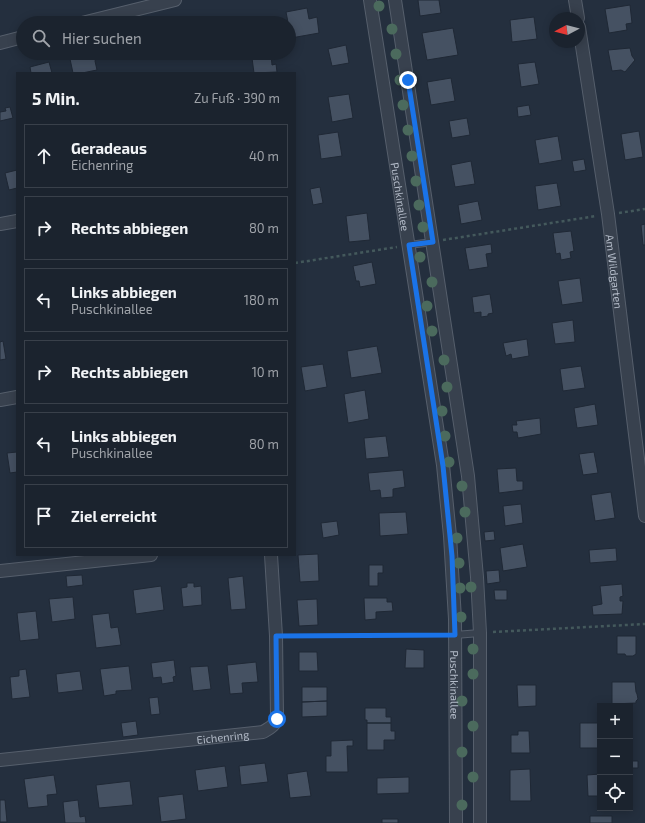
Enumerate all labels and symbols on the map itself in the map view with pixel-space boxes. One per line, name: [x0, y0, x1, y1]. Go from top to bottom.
north arrow: [549, 12, 585, 48]
route end: [399, 71, 417, 89]
street label: Puschkinallee: [389, 161, 413, 232]
street label: Am Wildgarten: [604, 233, 626, 309]
street label: Puschkinallee: [449, 650, 462, 720]
route start: [268, 710, 286, 728]
street label: Eichenring: [196, 727, 250, 746]

